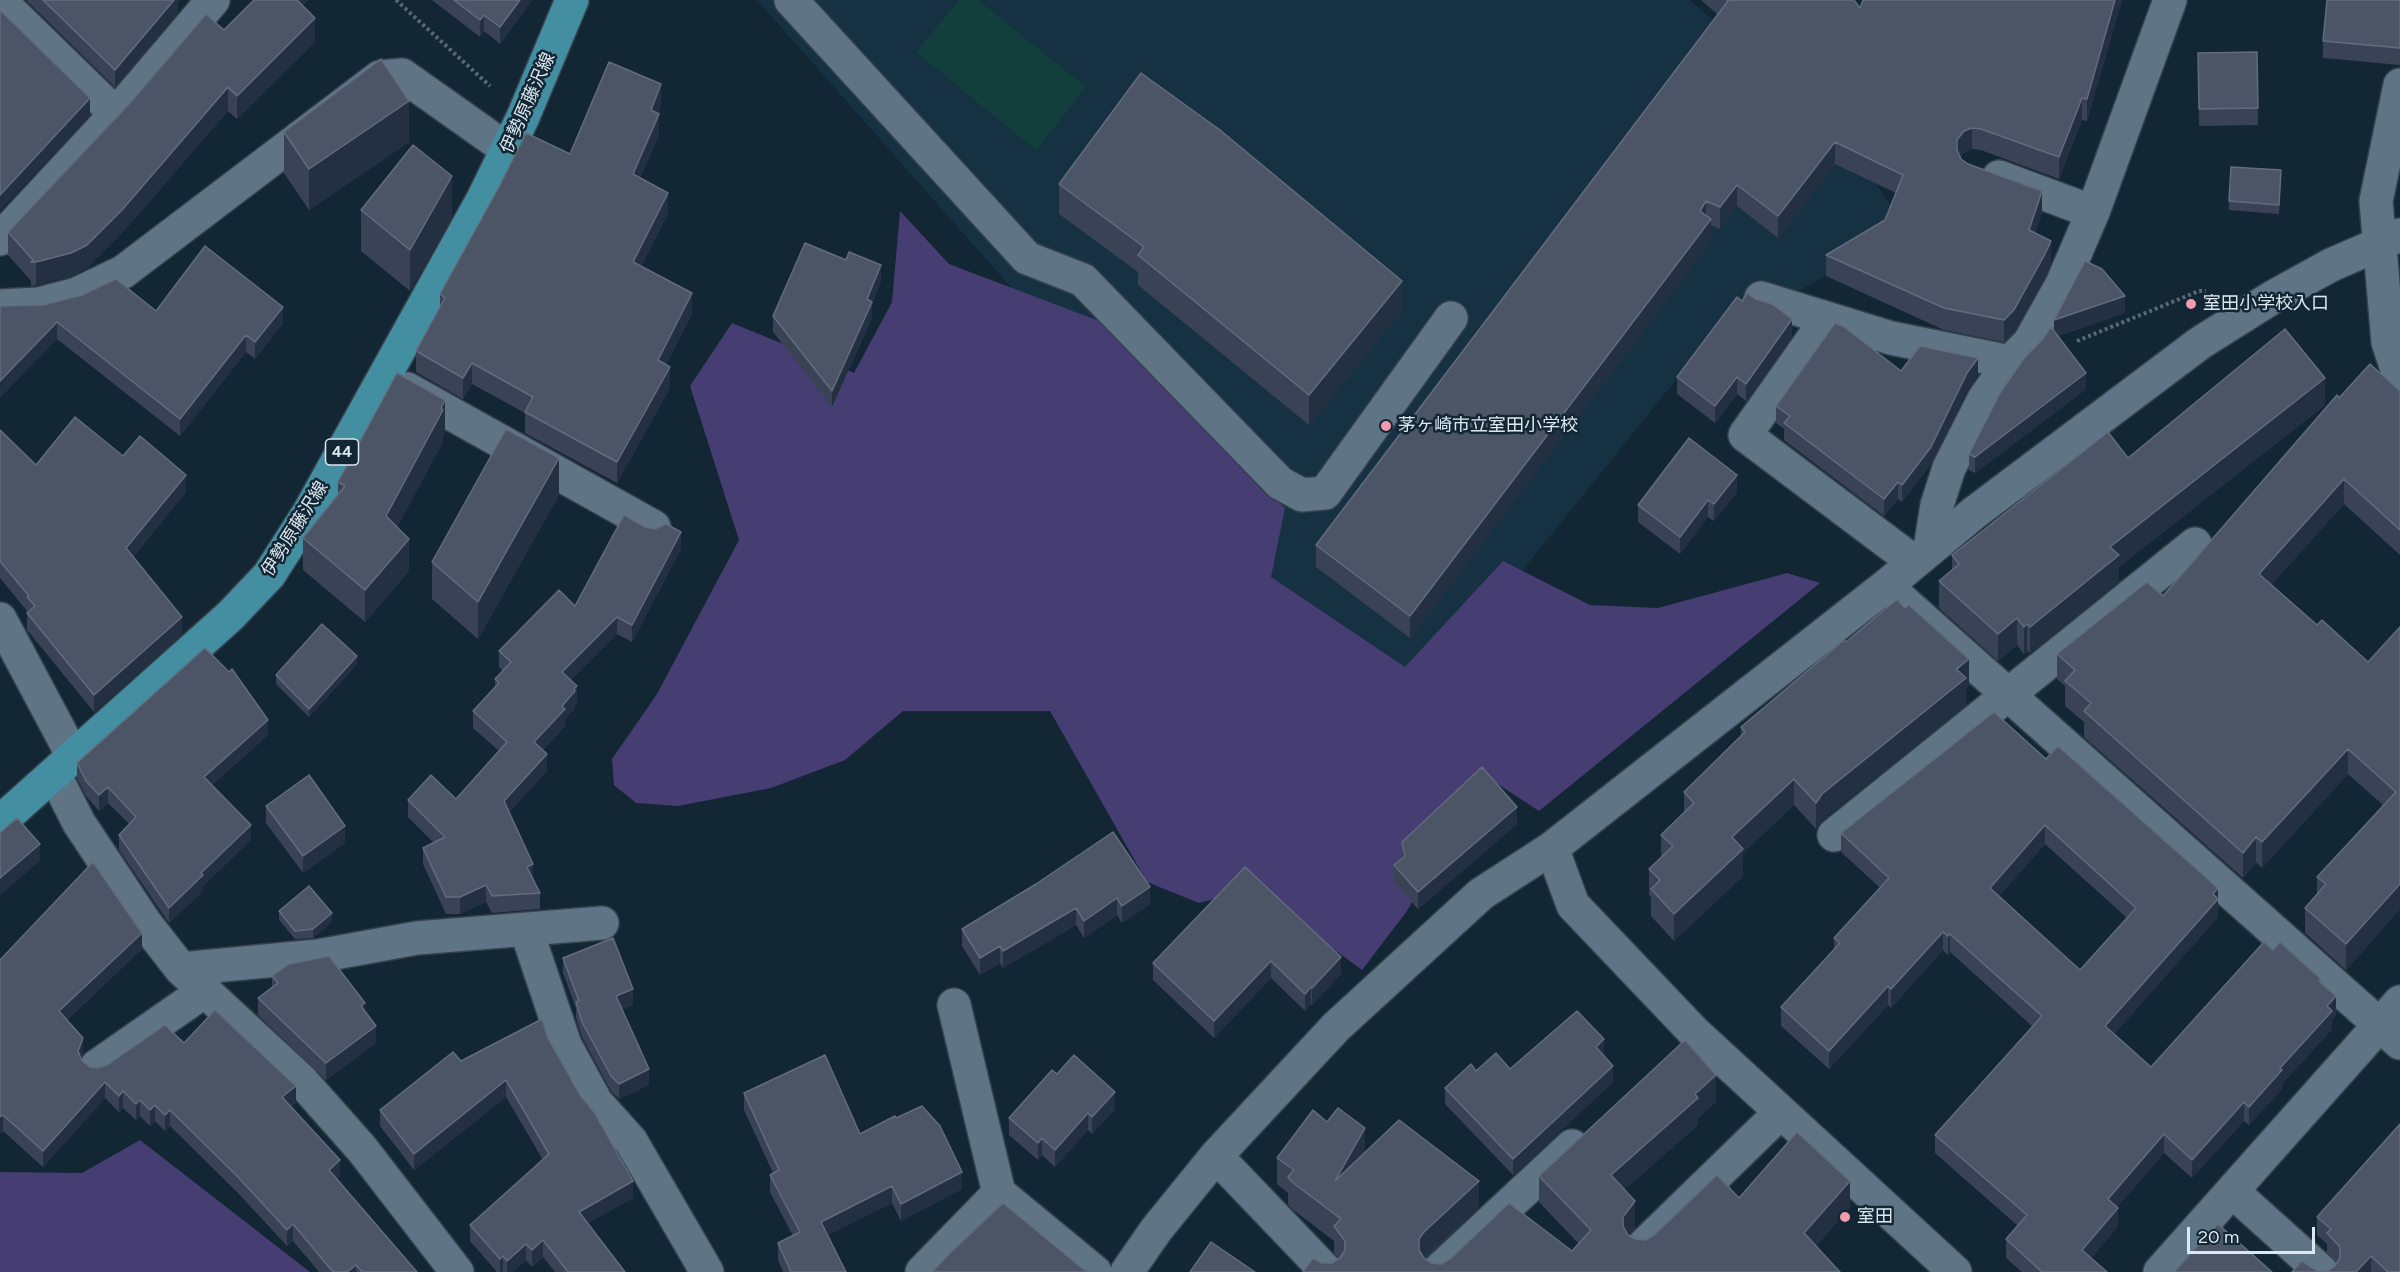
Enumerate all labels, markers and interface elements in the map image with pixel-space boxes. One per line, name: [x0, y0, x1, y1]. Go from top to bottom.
street label: 伊勢原藤沢線: [496, 49, 560, 157]
place label: 室田小学校入口: [2203, 293, 2329, 315]
marker: 室田小学校入口: [2184, 297, 2198, 311]
place label: 茅ヶ崎市立室田小学校: [1398, 415, 1578, 437]
marker: 茅ヶ崎市立室田小学校: [1379, 419, 1393, 433]
road number: 44: [326, 439, 358, 465]
street label: 伊勢原藤沢線: [257, 477, 333, 581]
place label: 室田: [1857, 1206, 1893, 1228]
marker: 室田: [1838, 1210, 1852, 1224]
scale bar: [2190, 1215, 2318, 1253]
text: 20 m: [2198, 1226, 2239, 1248]

